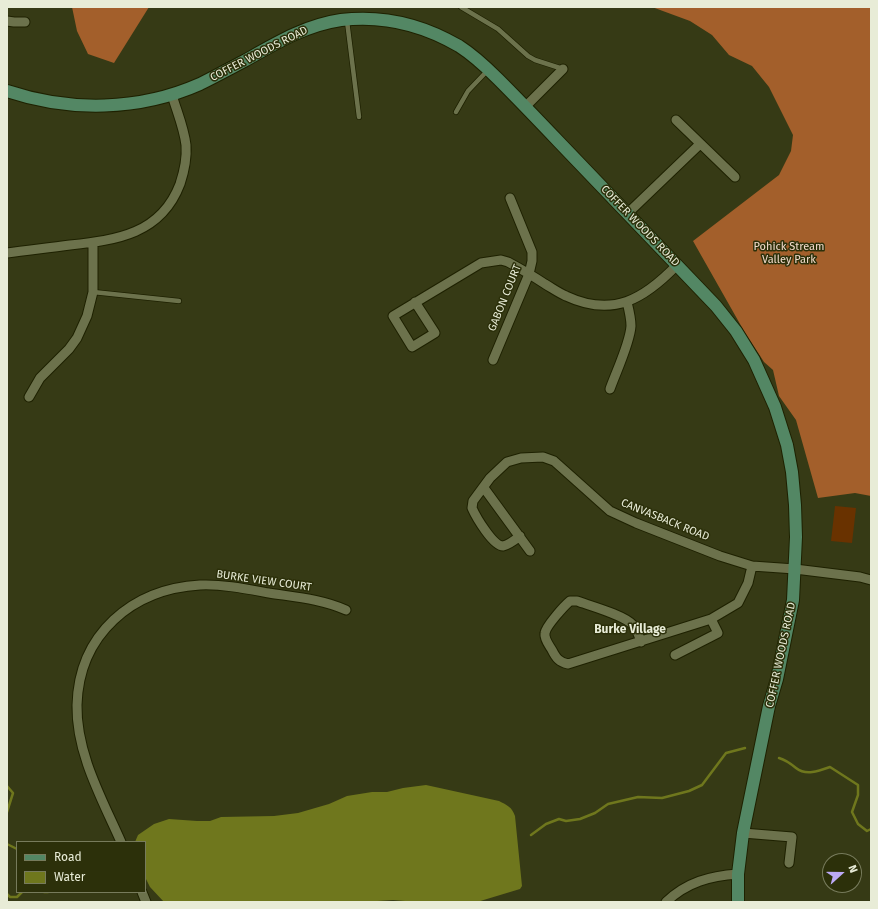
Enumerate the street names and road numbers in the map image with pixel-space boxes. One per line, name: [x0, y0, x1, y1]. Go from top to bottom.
street label: COFFER WOODS ROAD: [208, 24, 310, 84]
street label: COFFER WOODS ROAD: [598, 183, 682, 269]
street label: GABON COURT: [486, 263, 524, 333]
street label: CANVASBACK ROAD: [619, 496, 711, 544]
street label: BURKE VIEW COURT: [215, 568, 313, 594]
street label: COFFER WOODS ROAD: [763, 601, 799, 709]

